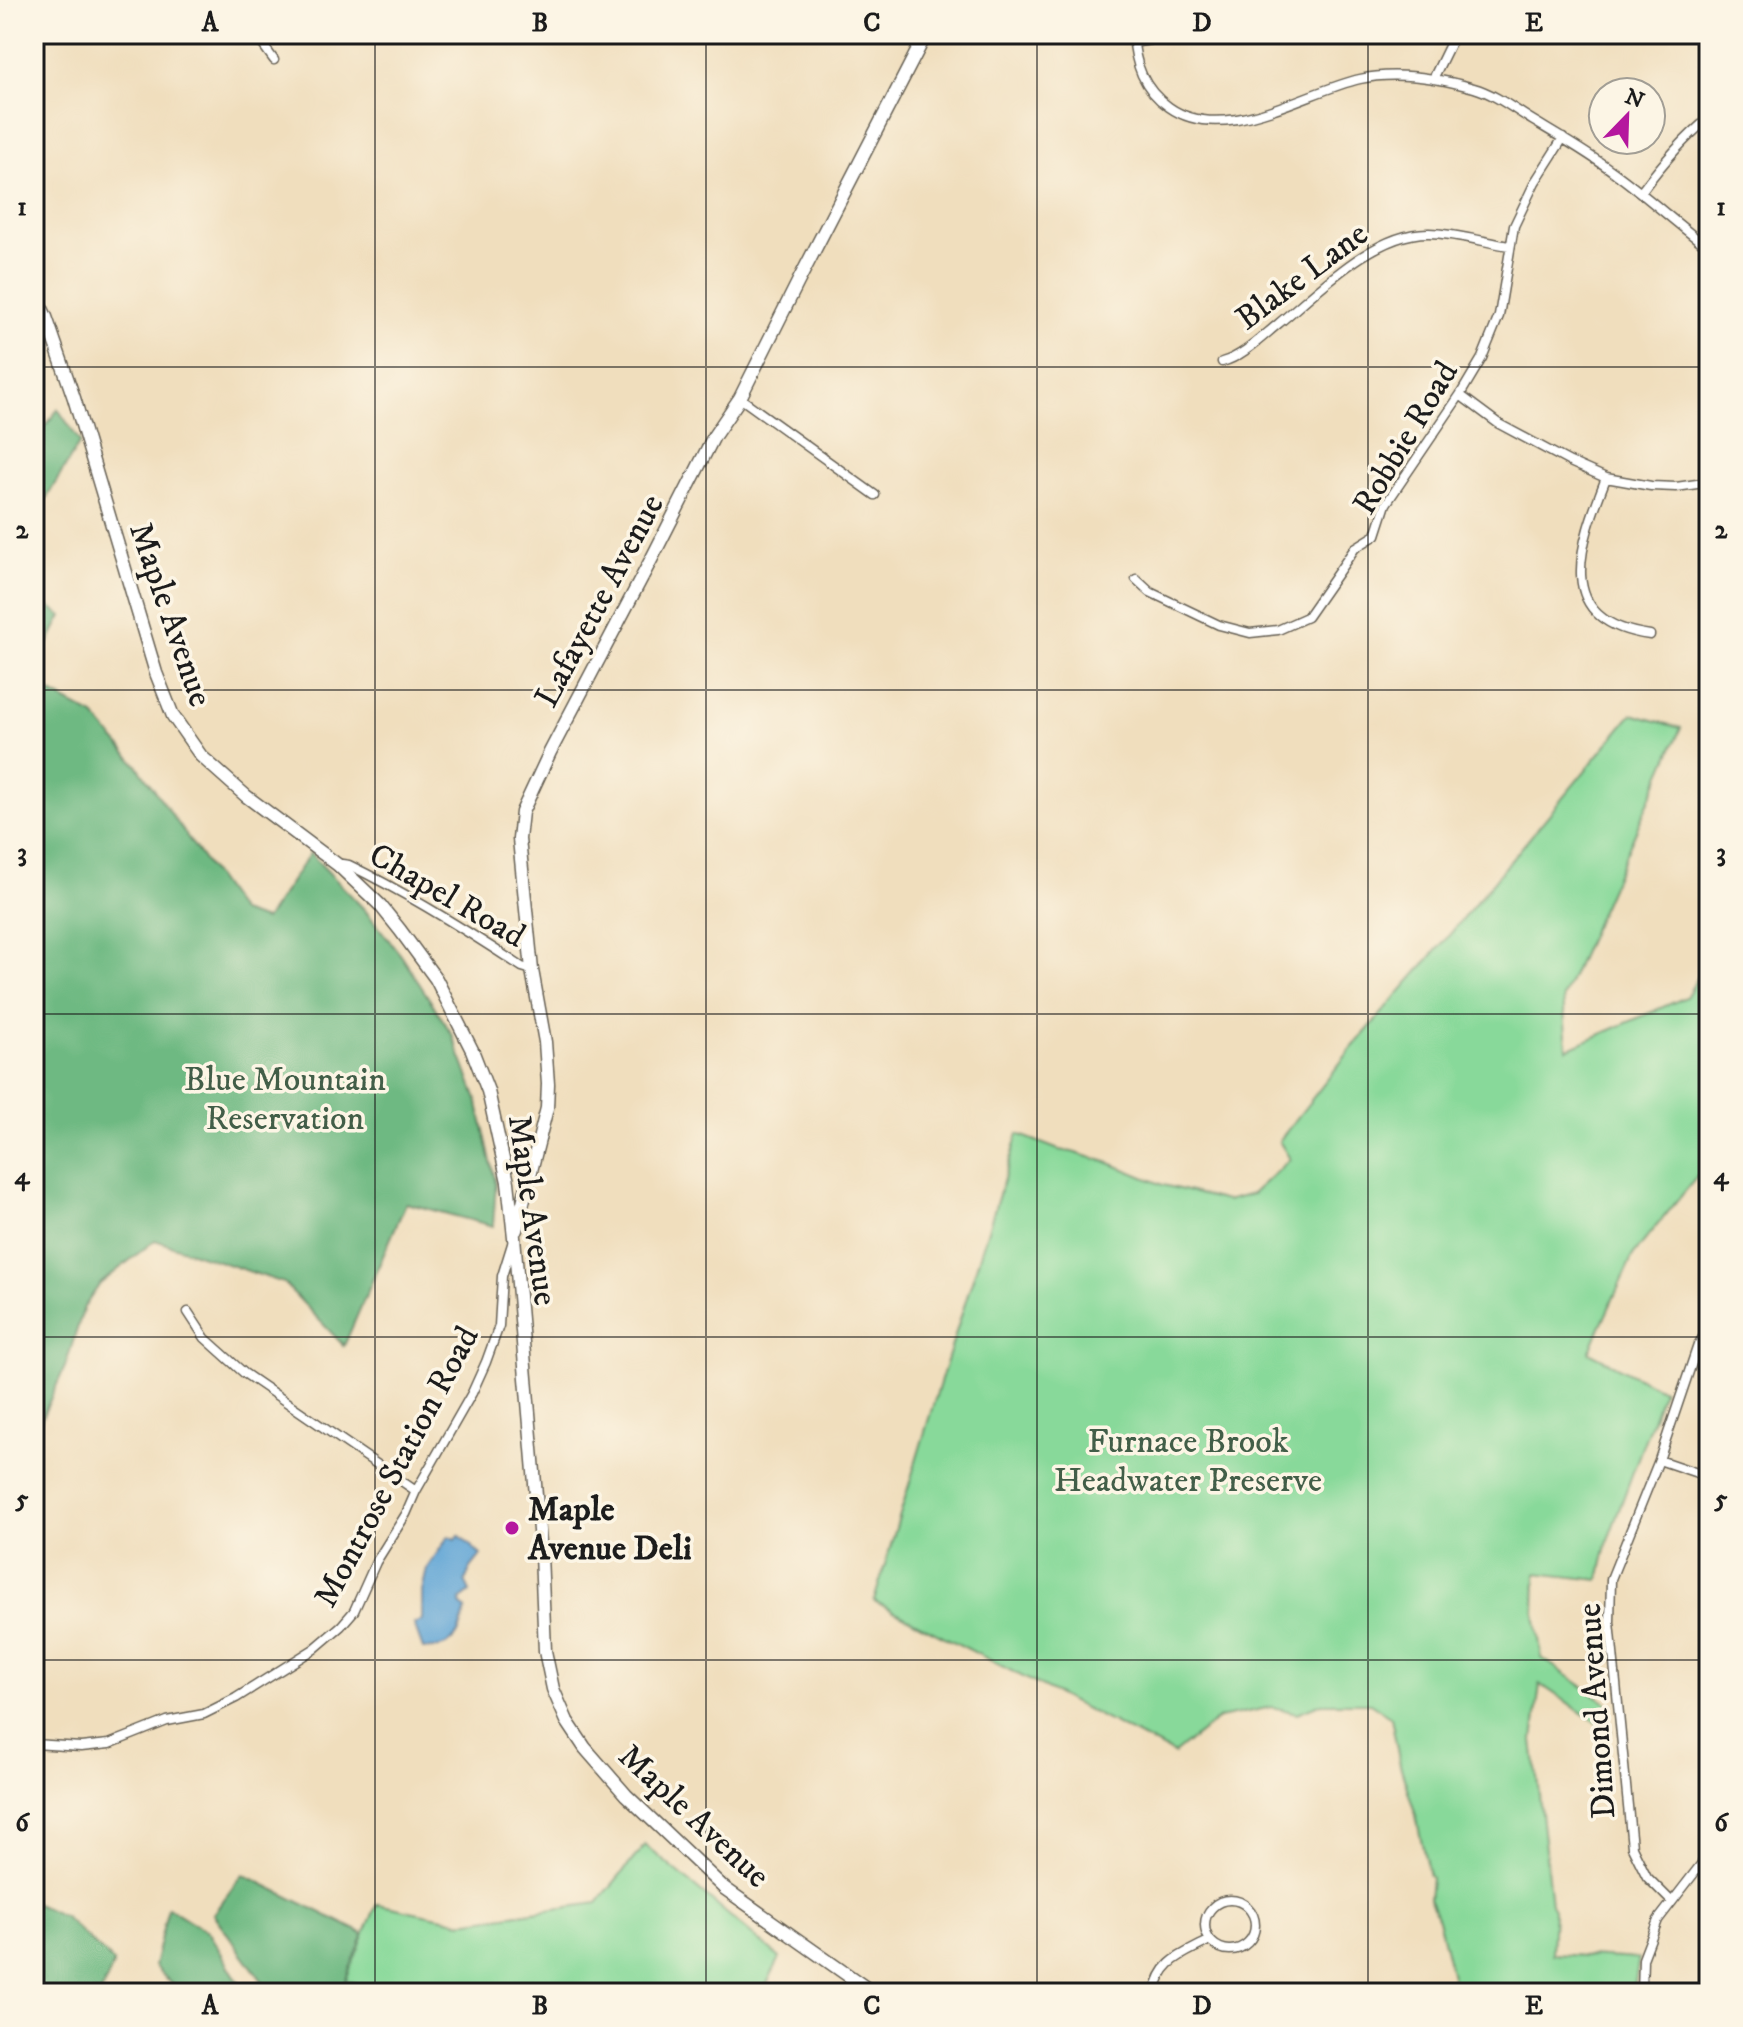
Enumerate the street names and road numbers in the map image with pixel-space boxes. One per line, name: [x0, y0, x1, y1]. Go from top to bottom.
street label: Blake Lane: [1228, 213, 1377, 340]
street label: Robbie Road: [1344, 354, 1468, 522]
street label: Lafayette Avenue: [526, 487, 674, 715]
street label: Maple Avenue: [119, 517, 221, 712]
street label: Chapel Road: [361, 834, 533, 957]
street label: Maple Avenue: [498, 1112, 566, 1308]
street label: Montrose Station Road: [305, 1319, 489, 1615]
street label: Dimond Avenue: [1569, 1602, 1625, 1820]
street label: Maple Avenue: [609, 1736, 778, 1897]

